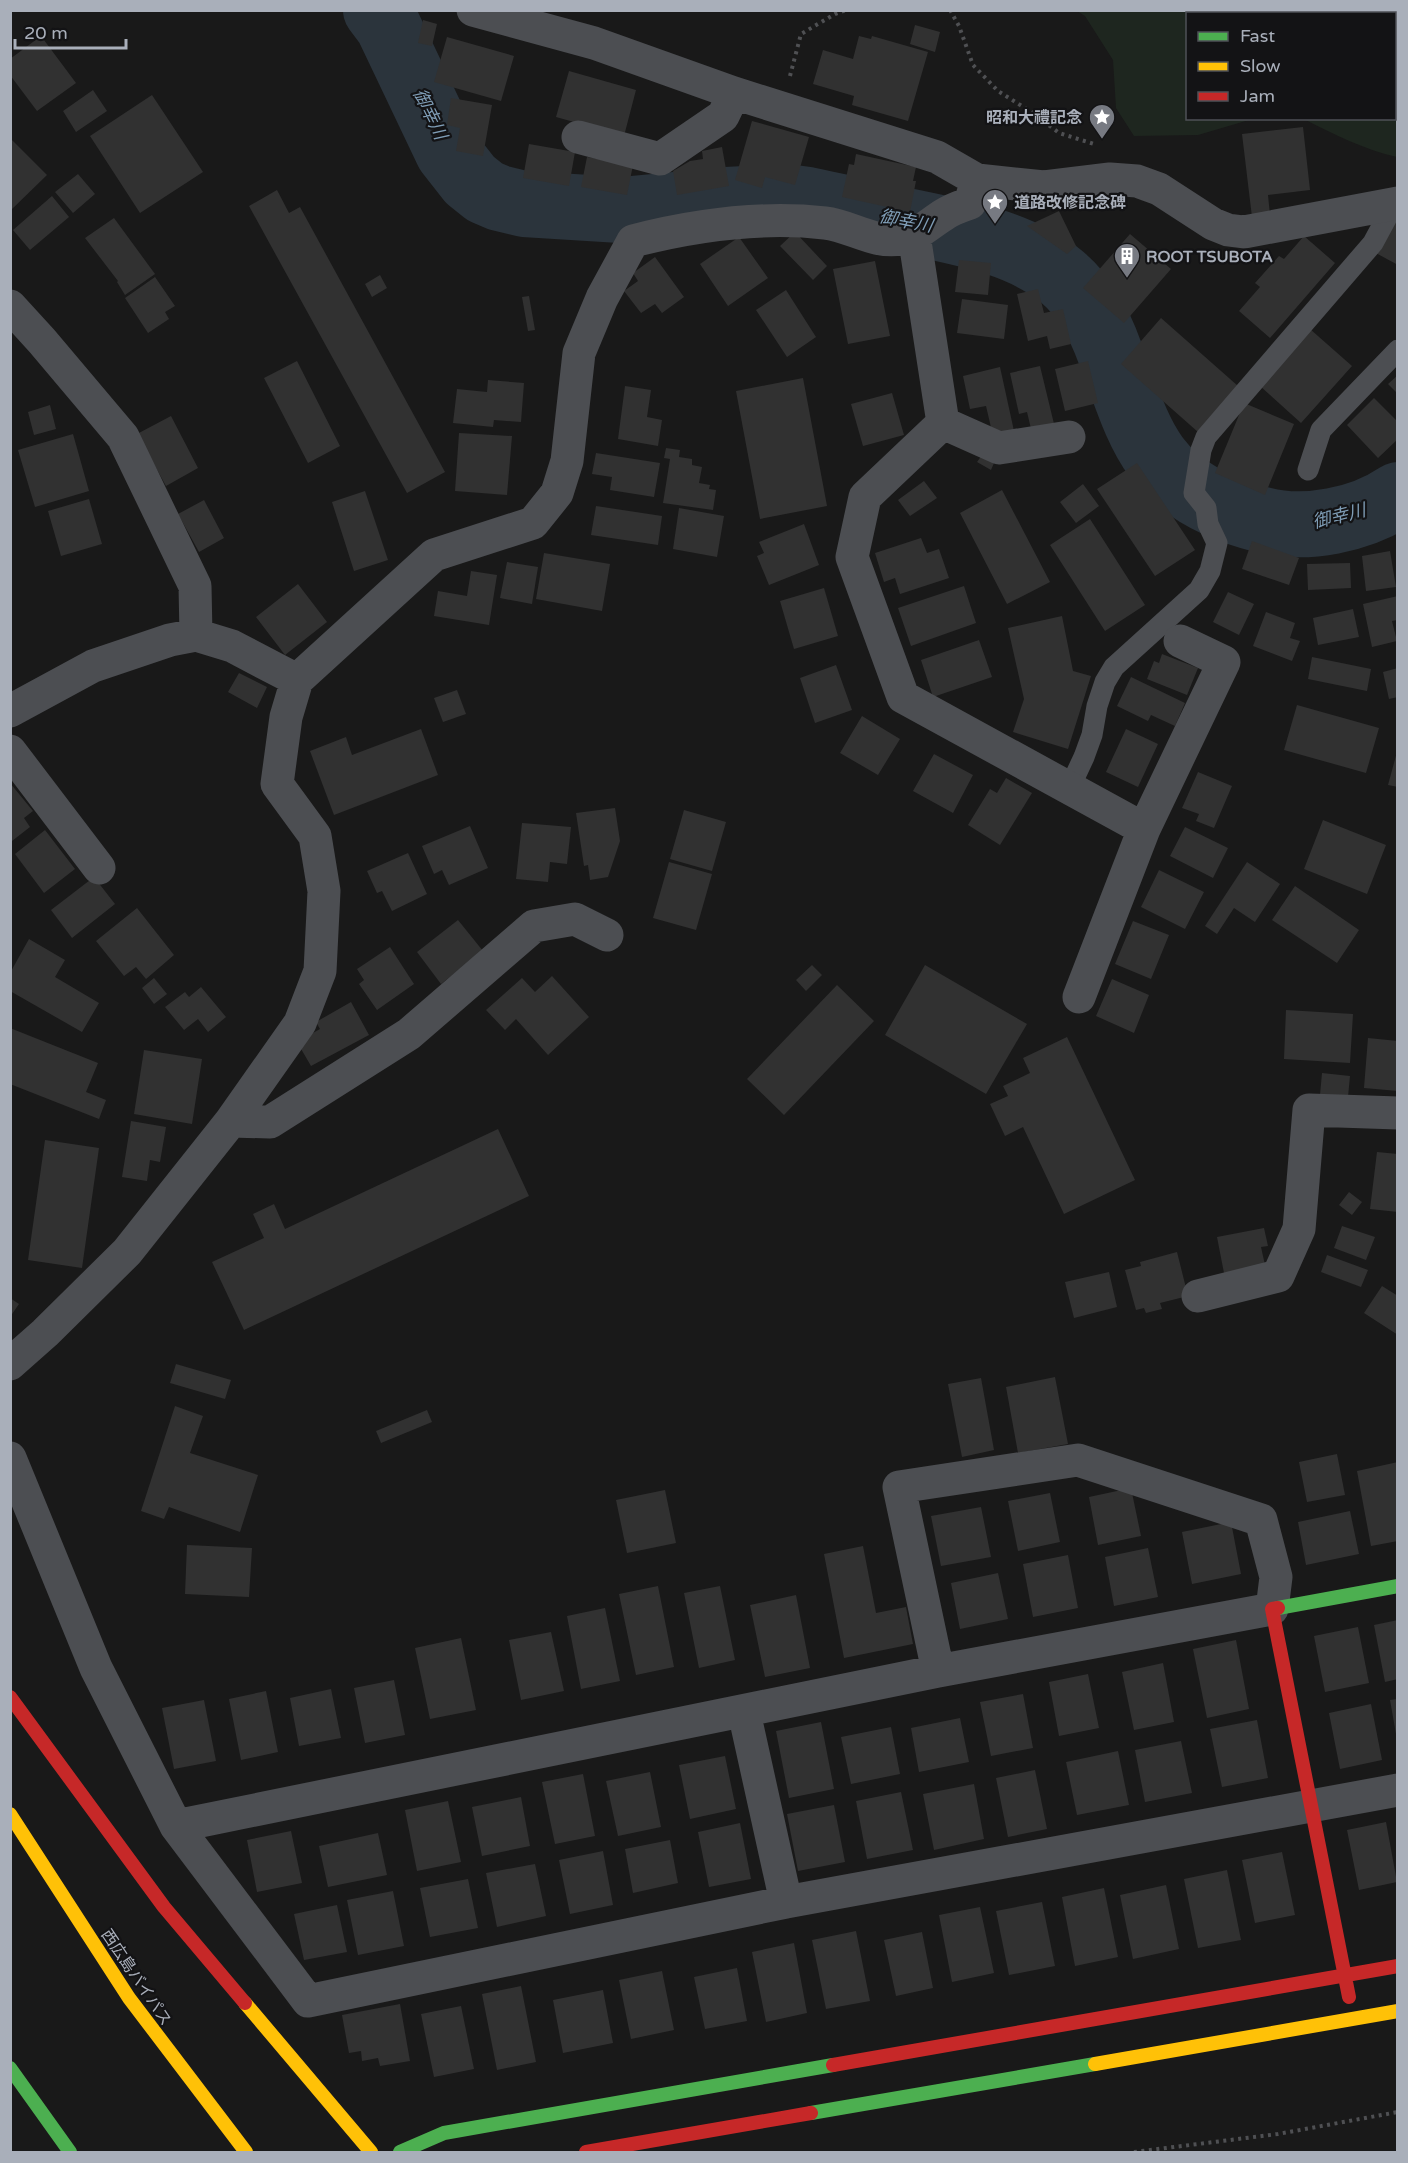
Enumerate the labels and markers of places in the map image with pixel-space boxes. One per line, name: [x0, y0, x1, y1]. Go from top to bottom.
place icon: 昭和大禮記念: [1087, 102, 1117, 140]
place label: 昭和大禮記念: [986, 108, 1082, 128]
place icon: 道路改修記念碑: [980, 187, 1010, 225]
place label: 道路改修記念碑: [1014, 193, 1126, 213]
building icon: ROOT TSUBOTA: [1112, 241, 1142, 279]
place label: ROOT TSUBOTA: [1146, 247, 1273, 267]

